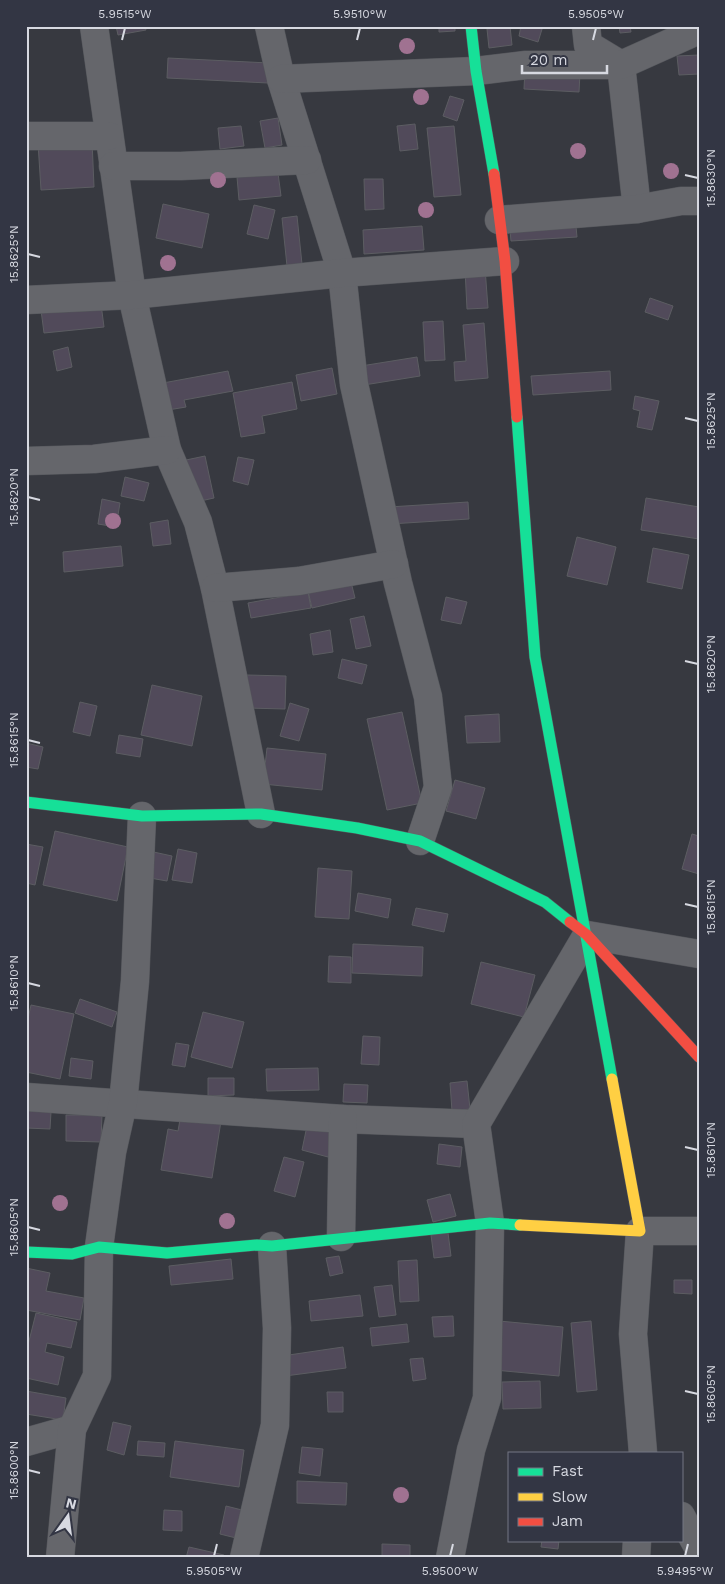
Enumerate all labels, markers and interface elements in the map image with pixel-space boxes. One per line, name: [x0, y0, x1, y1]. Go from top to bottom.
text: 5.9515°W: [98, 7, 152, 21]
text: 5.9510°W: [333, 7, 387, 21]
text: 5.9505°W: [568, 7, 624, 21]
scale bar: [522, 42, 608, 74]
text: 20 m: [530, 51, 568, 69]
text: 15.8630°N: [704, 149, 718, 207]
text: 15.8625°N: [7, 225, 21, 283]
text: 15.8625°N: [704, 392, 718, 450]
text: 15.8620°N: [7, 468, 21, 526]
text: 15.8620°N: [704, 635, 718, 693]
text: 15.8615°N: [7, 712, 21, 768]
text: 15.8615°N: [704, 879, 718, 935]
text: 15.8610°N: [7, 955, 21, 1011]
text: 15.8610°N: [704, 1122, 718, 1178]
text: 15.8605°N: [7, 1198, 21, 1256]
text: 15.8605°N: [704, 1365, 718, 1423]
text: 15.8600°N: [7, 1441, 21, 1499]
legend: [508, 1452, 682, 1542]
text: Fast: [552, 1462, 584, 1480]
text: Slow: [552, 1488, 588, 1506]
north arrow: [42, 1492, 92, 1542]
text: N: [64, 1494, 78, 1512]
text: Jam: [552, 1512, 583, 1530]
text: 5.9505°W: [186, 1564, 242, 1578]
text: 5.9500°W: [422, 1564, 479, 1578]
text: 5.9495°W: [657, 1564, 714, 1578]

